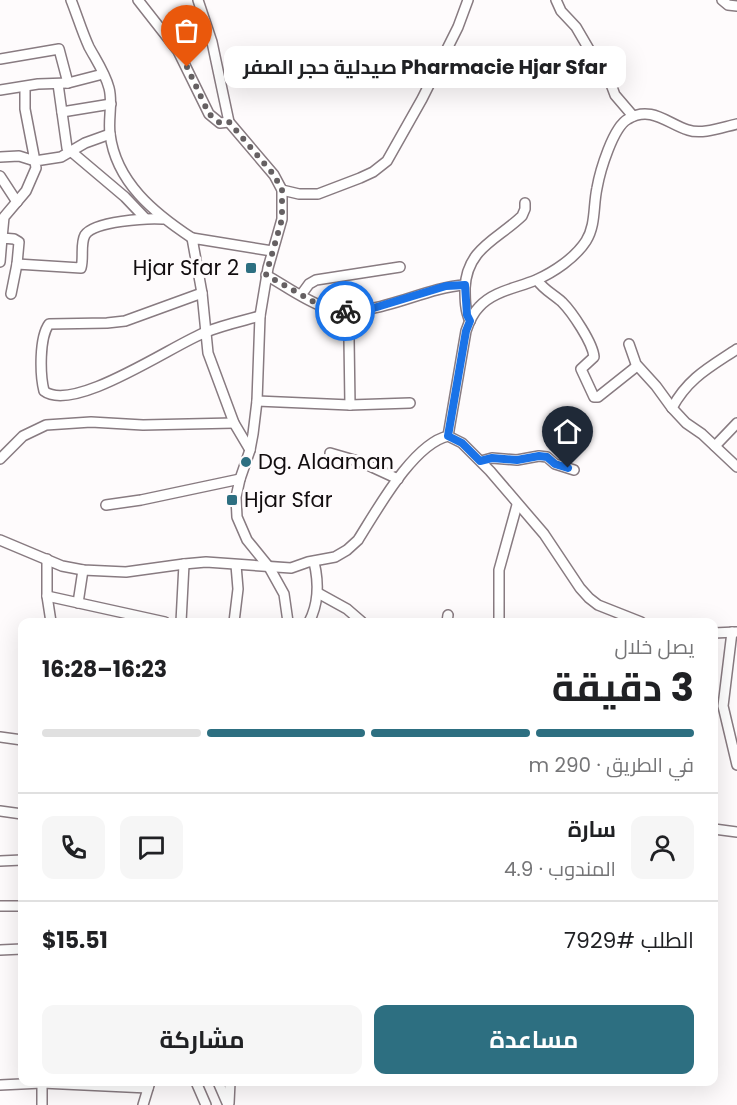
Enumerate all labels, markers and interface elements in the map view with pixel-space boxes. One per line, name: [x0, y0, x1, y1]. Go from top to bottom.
pin: [161, 5, 212, 67]
icon: bag: [170, 14, 203, 47]
callout: Pharmacie Hjar Sfar صيدلية حجر الصفر: [223, 46, 625, 88]
text: Pharmacie Hjar Sfar صيدلية حجر الصفر: [243, 53, 607, 81]
place label: Hjar Sfar 2: [133, 253, 239, 282]
marker: Hjar Sfar 2: [244, 261, 258, 275]
courier: [315, 281, 375, 341]
icon: bike: [329, 295, 362, 328]
pin: [542, 406, 593, 468]
icon: home: [551, 415, 584, 448]
place label: Dg. Alaaman: [258, 447, 394, 476]
marker: Dg. Alaaman: [239, 455, 253, 469]
place label: Hjar Sfar: [244, 485, 333, 514]
marker: Hjar Sfar: [225, 493, 239, 507]
text: يصل خلال: [614, 633, 694, 661]
text: 16:23–16:28: [42, 654, 167, 685]
text: 3 دقيقة: [552, 660, 694, 715]
text: في الطريق · 290 m: [529, 751, 694, 779]
text: سارة: [568, 814, 616, 845]
button: phone: [42, 816, 105, 879]
button: chat: [120, 816, 183, 879]
button: person: [631, 816, 694, 879]
text: المندوب · 4.9: [504, 855, 616, 883]
text: $15.51: [42, 925, 108, 956]
text: الطلب #7929: [564, 925, 694, 956]
button: مشاركة: [42, 1005, 362, 1074]
button: مساعدة: [374, 1005, 694, 1074]

